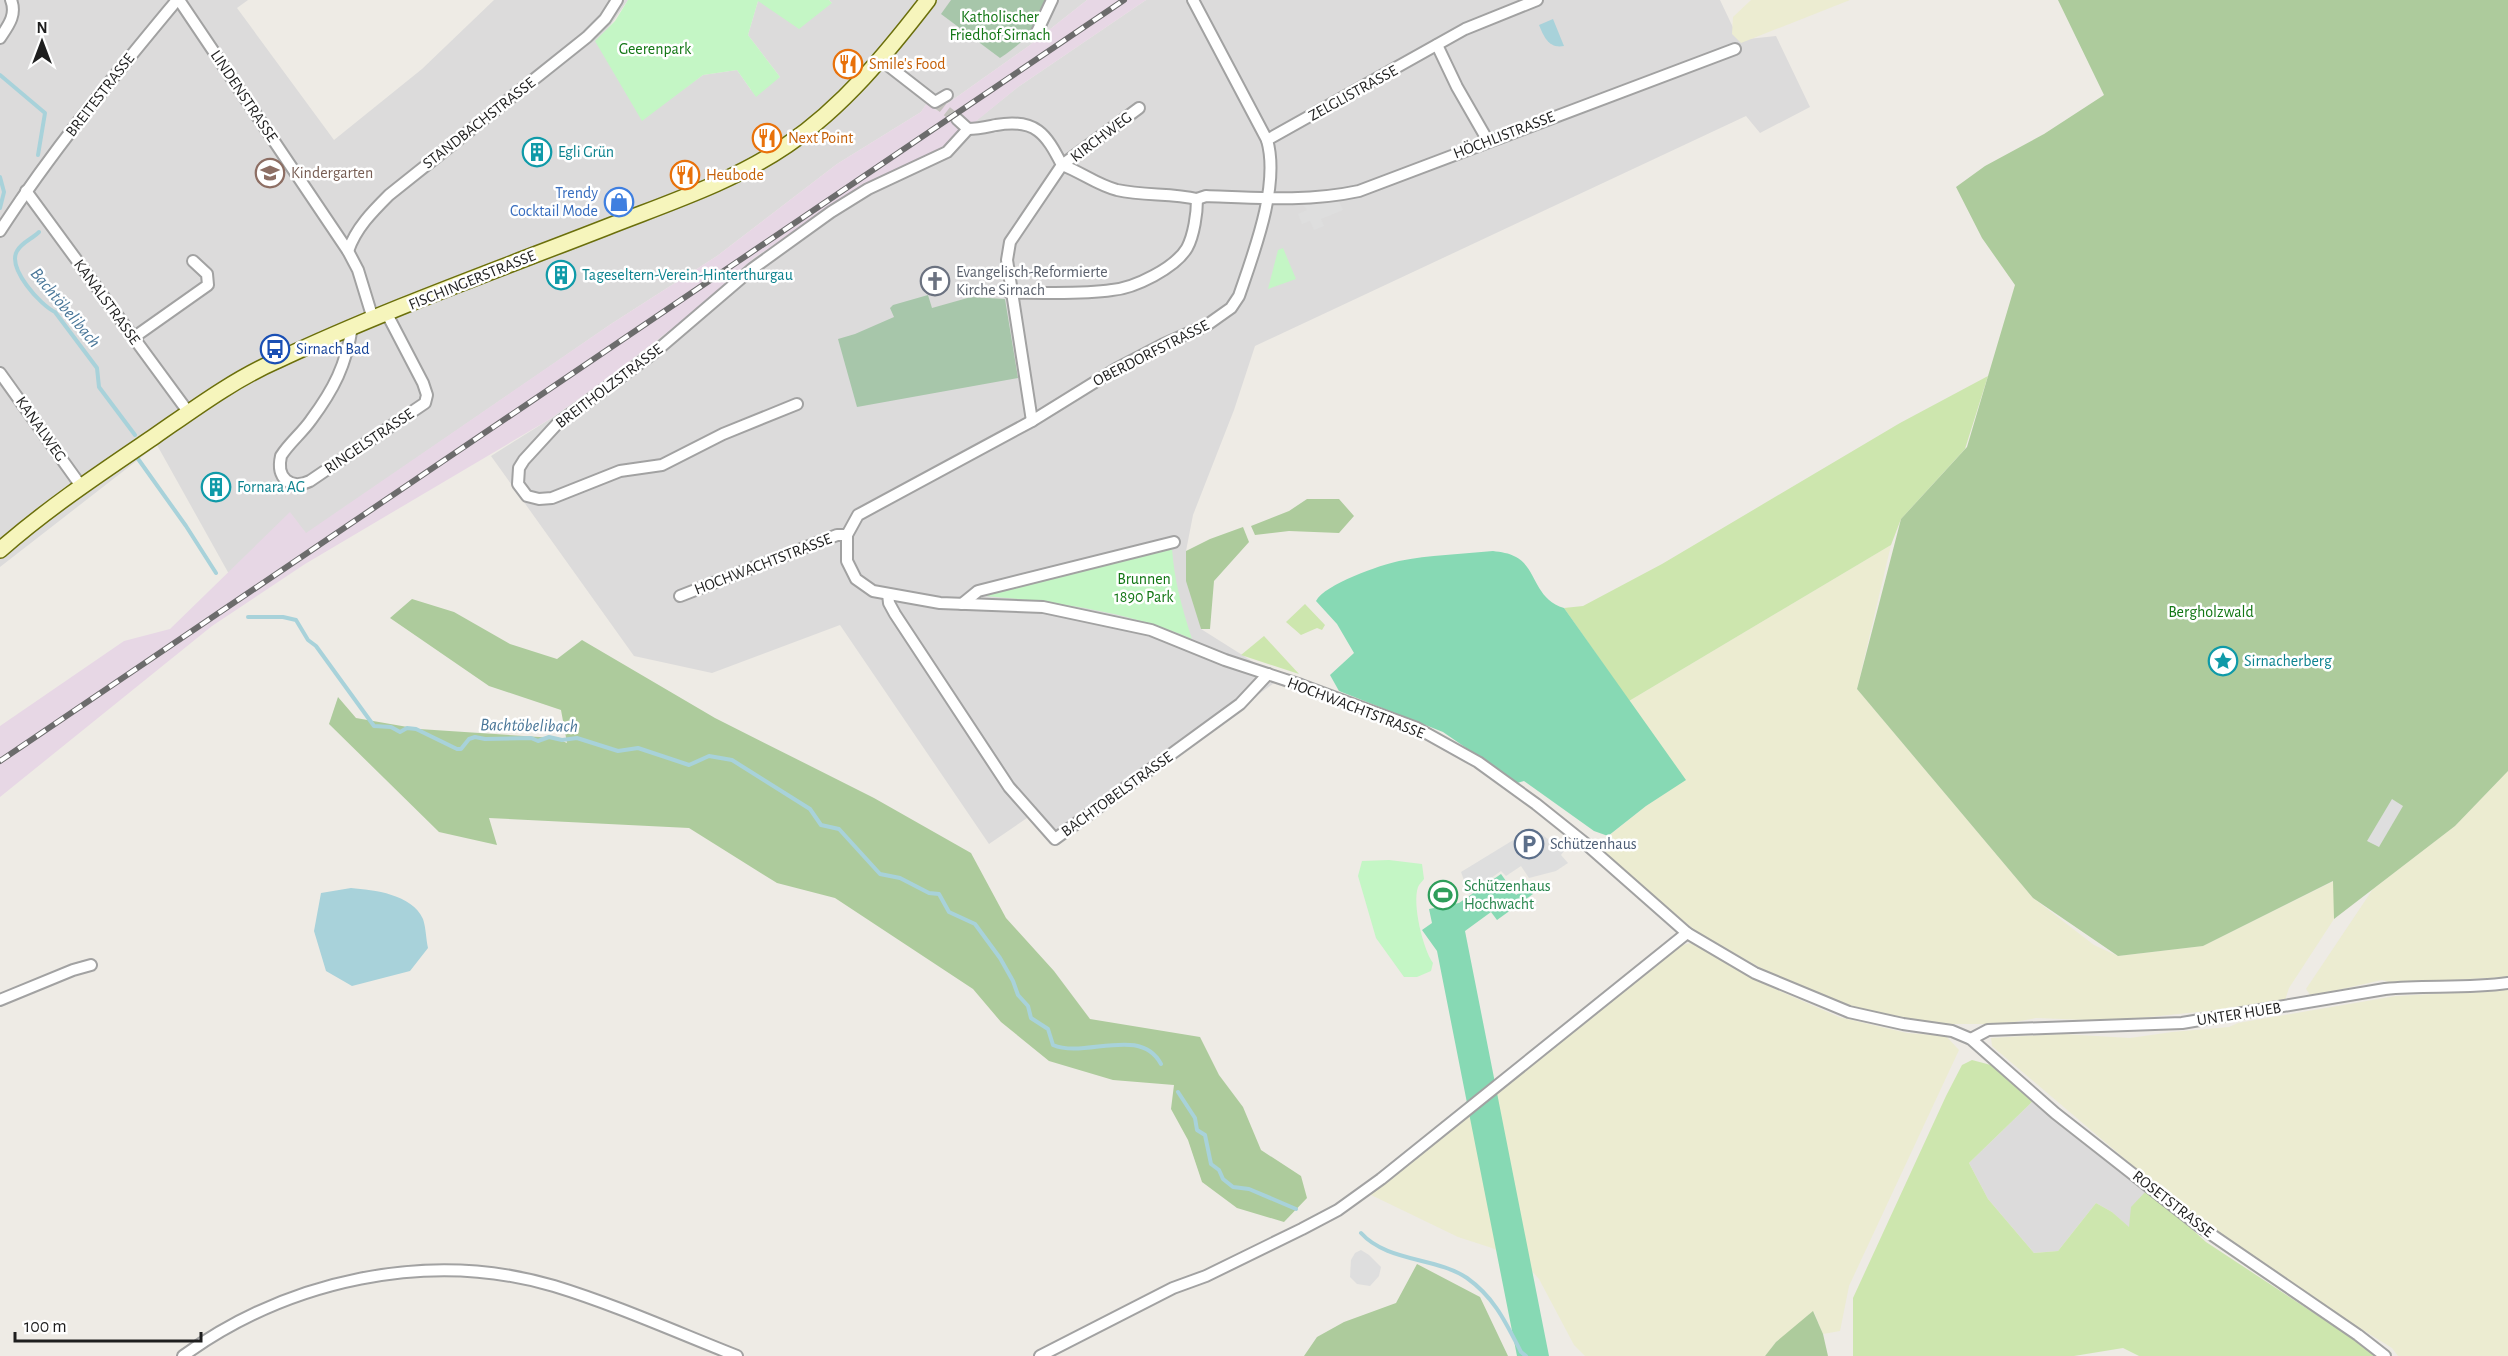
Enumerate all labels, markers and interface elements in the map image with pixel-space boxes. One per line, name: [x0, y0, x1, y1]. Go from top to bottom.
park label: Katholischer Friedhof Sirnach: [949, 9, 1051, 43]
north arrow: [12, 12, 72, 72]
text: N: [36, 20, 48, 36]
park label: Geerenpark: [619, 41, 692, 57]
street label: LINDENSTRASSE: [207, 47, 281, 145]
restaurant icon: Smile's Food: [832, 48, 864, 80]
street label: BREITESTRASSE: [63, 50, 138, 140]
place label: Smile's Food: [869, 56, 946, 72]
street label: ZELGLISTRASSE: [1306, 62, 1400, 124]
street label: STANDBACHSTRASSE: [420, 74, 538, 172]
street label: HÖCHLISTRASSE: [1450, 106, 1557, 162]
street label: KIRCHWEG: [1067, 109, 1135, 165]
restaurant icon: Next Point: [751, 122, 783, 154]
place label: Next Point: [788, 130, 853, 146]
building icon: Egli Grün: [521, 136, 553, 168]
place label: Egli Grün: [558, 144, 614, 160]
school or university icon: Kindergarten: [254, 157, 286, 189]
restaurant icon: Heubode: [669, 159, 701, 191]
place label: Kindergarten: [291, 165, 373, 181]
place label: Heubode: [706, 167, 764, 183]
place label: Trendy Cocktail Mode: [510, 185, 598, 219]
shop icon: Trendy Cocktail Mode: [603, 186, 635, 218]
street label: FISCHINGERSTRASSE: [406, 247, 538, 313]
street label: KANALSTRASSE: [71, 256, 143, 348]
building icon: Tageseltern-Verein-Hinterthurgau: [545, 259, 577, 291]
place label: Evangelisch-Reformierte Kirche Sirnach: [956, 264, 1108, 298]
water label: Bachtöbelibach: [27, 265, 103, 351]
church icon: Evangelisch-Reformierte Kirche Sirnach: [919, 265, 951, 297]
place label: Tageseltern-Verein-Hinterthurgau: [582, 267, 793, 283]
street label: OBERDORFSTRASSE: [1090, 317, 1212, 389]
bus stop icon: Sirnach Bad: [259, 333, 291, 365]
place label: Sirnach Bad: [296, 341, 370, 357]
street label: BREITHOLZSTRASSE: [553, 341, 666, 431]
street label: KANALWEG: [13, 394, 69, 464]
street label: RINGELSTRASSE: [321, 405, 417, 477]
building icon: Fornara AG: [200, 471, 232, 503]
place label: Fornara AG: [237, 479, 305, 495]
street label: HOCHWACHTSTRASSE: [692, 530, 834, 598]
park label: Brunnen 1890 Park: [1114, 571, 1174, 605]
park label: Bergholzwald: [2168, 604, 2254, 620]
place icon: Sirnacherberg: [2207, 645, 2239, 677]
place label: Sirnacherberg: [2244, 653, 2332, 669]
street label: HOCHWACHTSTRASSE: [1285, 674, 1427, 742]
water label: Bachtöbelibach: [480, 716, 578, 736]
street label: BACHTOBELSTRASSE: [1058, 748, 1176, 840]
parking icon: Schützenhaus: [1513, 828, 1545, 860]
place label: Schützenhaus: [1550, 836, 1637, 852]
place label: Schützenhaus Hochwacht: [1464, 878, 1551, 912]
sports icon: Schützenhaus Hochwacht: [1427, 879, 1459, 911]
street label: UNTER HUEB: [2196, 999, 2282, 1029]
street label: ROSETSTRASSE: [2130, 1168, 2217, 1241]
scale bar: [15, 1305, 201, 1343]
text: 100 m: [24, 1318, 67, 1336]

